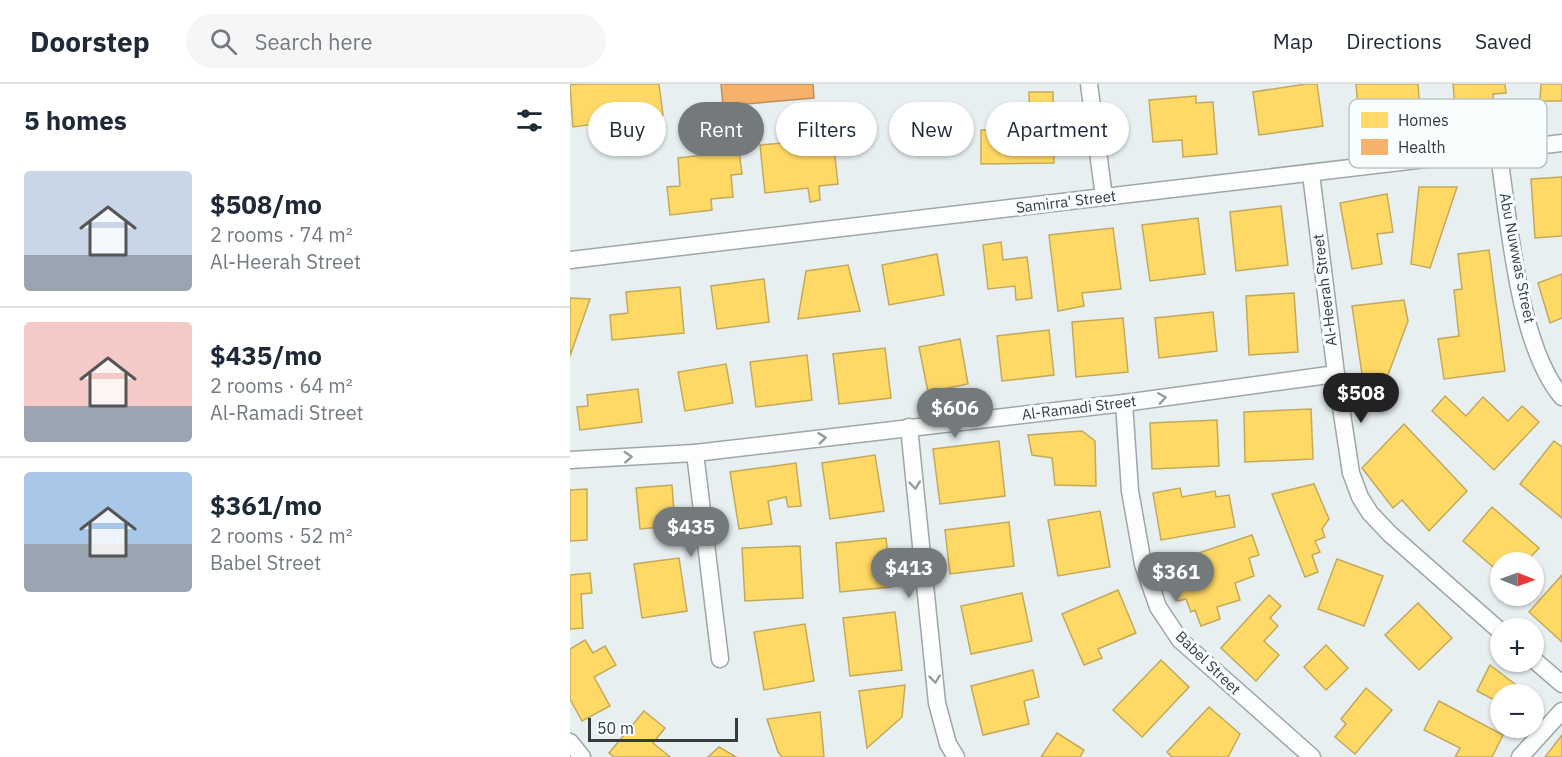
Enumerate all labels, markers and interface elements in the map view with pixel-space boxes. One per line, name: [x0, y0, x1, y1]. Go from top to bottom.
search box: [186, 14, 606, 68]
text: Doorstep: [30, 23, 150, 60]
icon: search: [207, 25, 240, 58]
text: Search here: [255, 27, 373, 56]
text: Map: [1273, 27, 1313, 55]
text: Directions: [1346, 27, 1442, 55]
text: Saved: [1475, 27, 1532, 55]
legend: [1349, 99, 1547, 168]
chip: Buy: [588, 102, 666, 156]
chip: Rent: [678, 102, 764, 156]
chip: Filters: [776, 102, 877, 156]
chip: New: [889, 102, 974, 156]
chip: Apartment: [986, 102, 1129, 156]
text: 5 homes: [24, 103, 127, 137]
icon: filters: [513, 104, 546, 137]
text: Homes: [1398, 110, 1449, 130]
text: Health: [1398, 137, 1446, 157]
street label: Samirra' Street: [1015, 186, 1117, 217]
text: $508/mo: [210, 187, 322, 221]
street label: Abu Nuwwas Street: [1496, 191, 1539, 325]
icon: home: [72, 195, 144, 267]
text: 2 rooms · 74 m²: [210, 221, 353, 248]
street label: Al-Heerah Street: [1308, 233, 1341, 347]
text: Al-Heerah Street: [210, 248, 361, 275]
text: $435/mo: [210, 338, 322, 372]
icon: home: [72, 346, 144, 418]
text: 2 rooms · 64 m²: [210, 372, 353, 399]
pin: $508: [1325, 373, 1397, 424]
text: $508: [1337, 379, 1385, 406]
pin: $606: [919, 388, 991, 439]
street label: Al-Ramadi Street: [1021, 391, 1137, 424]
one-way arrow: [1157, 392, 1167, 405]
text: $606: [931, 394, 979, 421]
text: Al-Ramadi Street: [210, 399, 364, 426]
one-way arrow: [818, 432, 827, 444]
one-way arrow: [624, 450, 633, 463]
one-way arrow: [908, 481, 921, 490]
text: $361/mo: [210, 488, 322, 522]
icon: home: [72, 496, 144, 568]
pin: $435: [655, 507, 727, 558]
text: $435: [667, 513, 715, 540]
text: 2 rooms · 52 m²: [210, 522, 353, 549]
pin: $413: [873, 548, 945, 599]
text: Babel Street: [210, 549, 321, 576]
pin: $361: [1140, 552, 1212, 603]
north arrow: [1490, 552, 1544, 606]
map controls: [1490, 552, 1544, 738]
text: $413: [885, 554, 933, 581]
text: $361: [1152, 558, 1200, 585]
button: +: [1490, 618, 1544, 672]
street label: Babel Street: [1172, 627, 1245, 698]
one-way arrow: [928, 675, 940, 684]
button: −: [1490, 684, 1544, 738]
scale bar: [588, 715, 738, 742]
text: 50 m: [597, 718, 634, 738]

